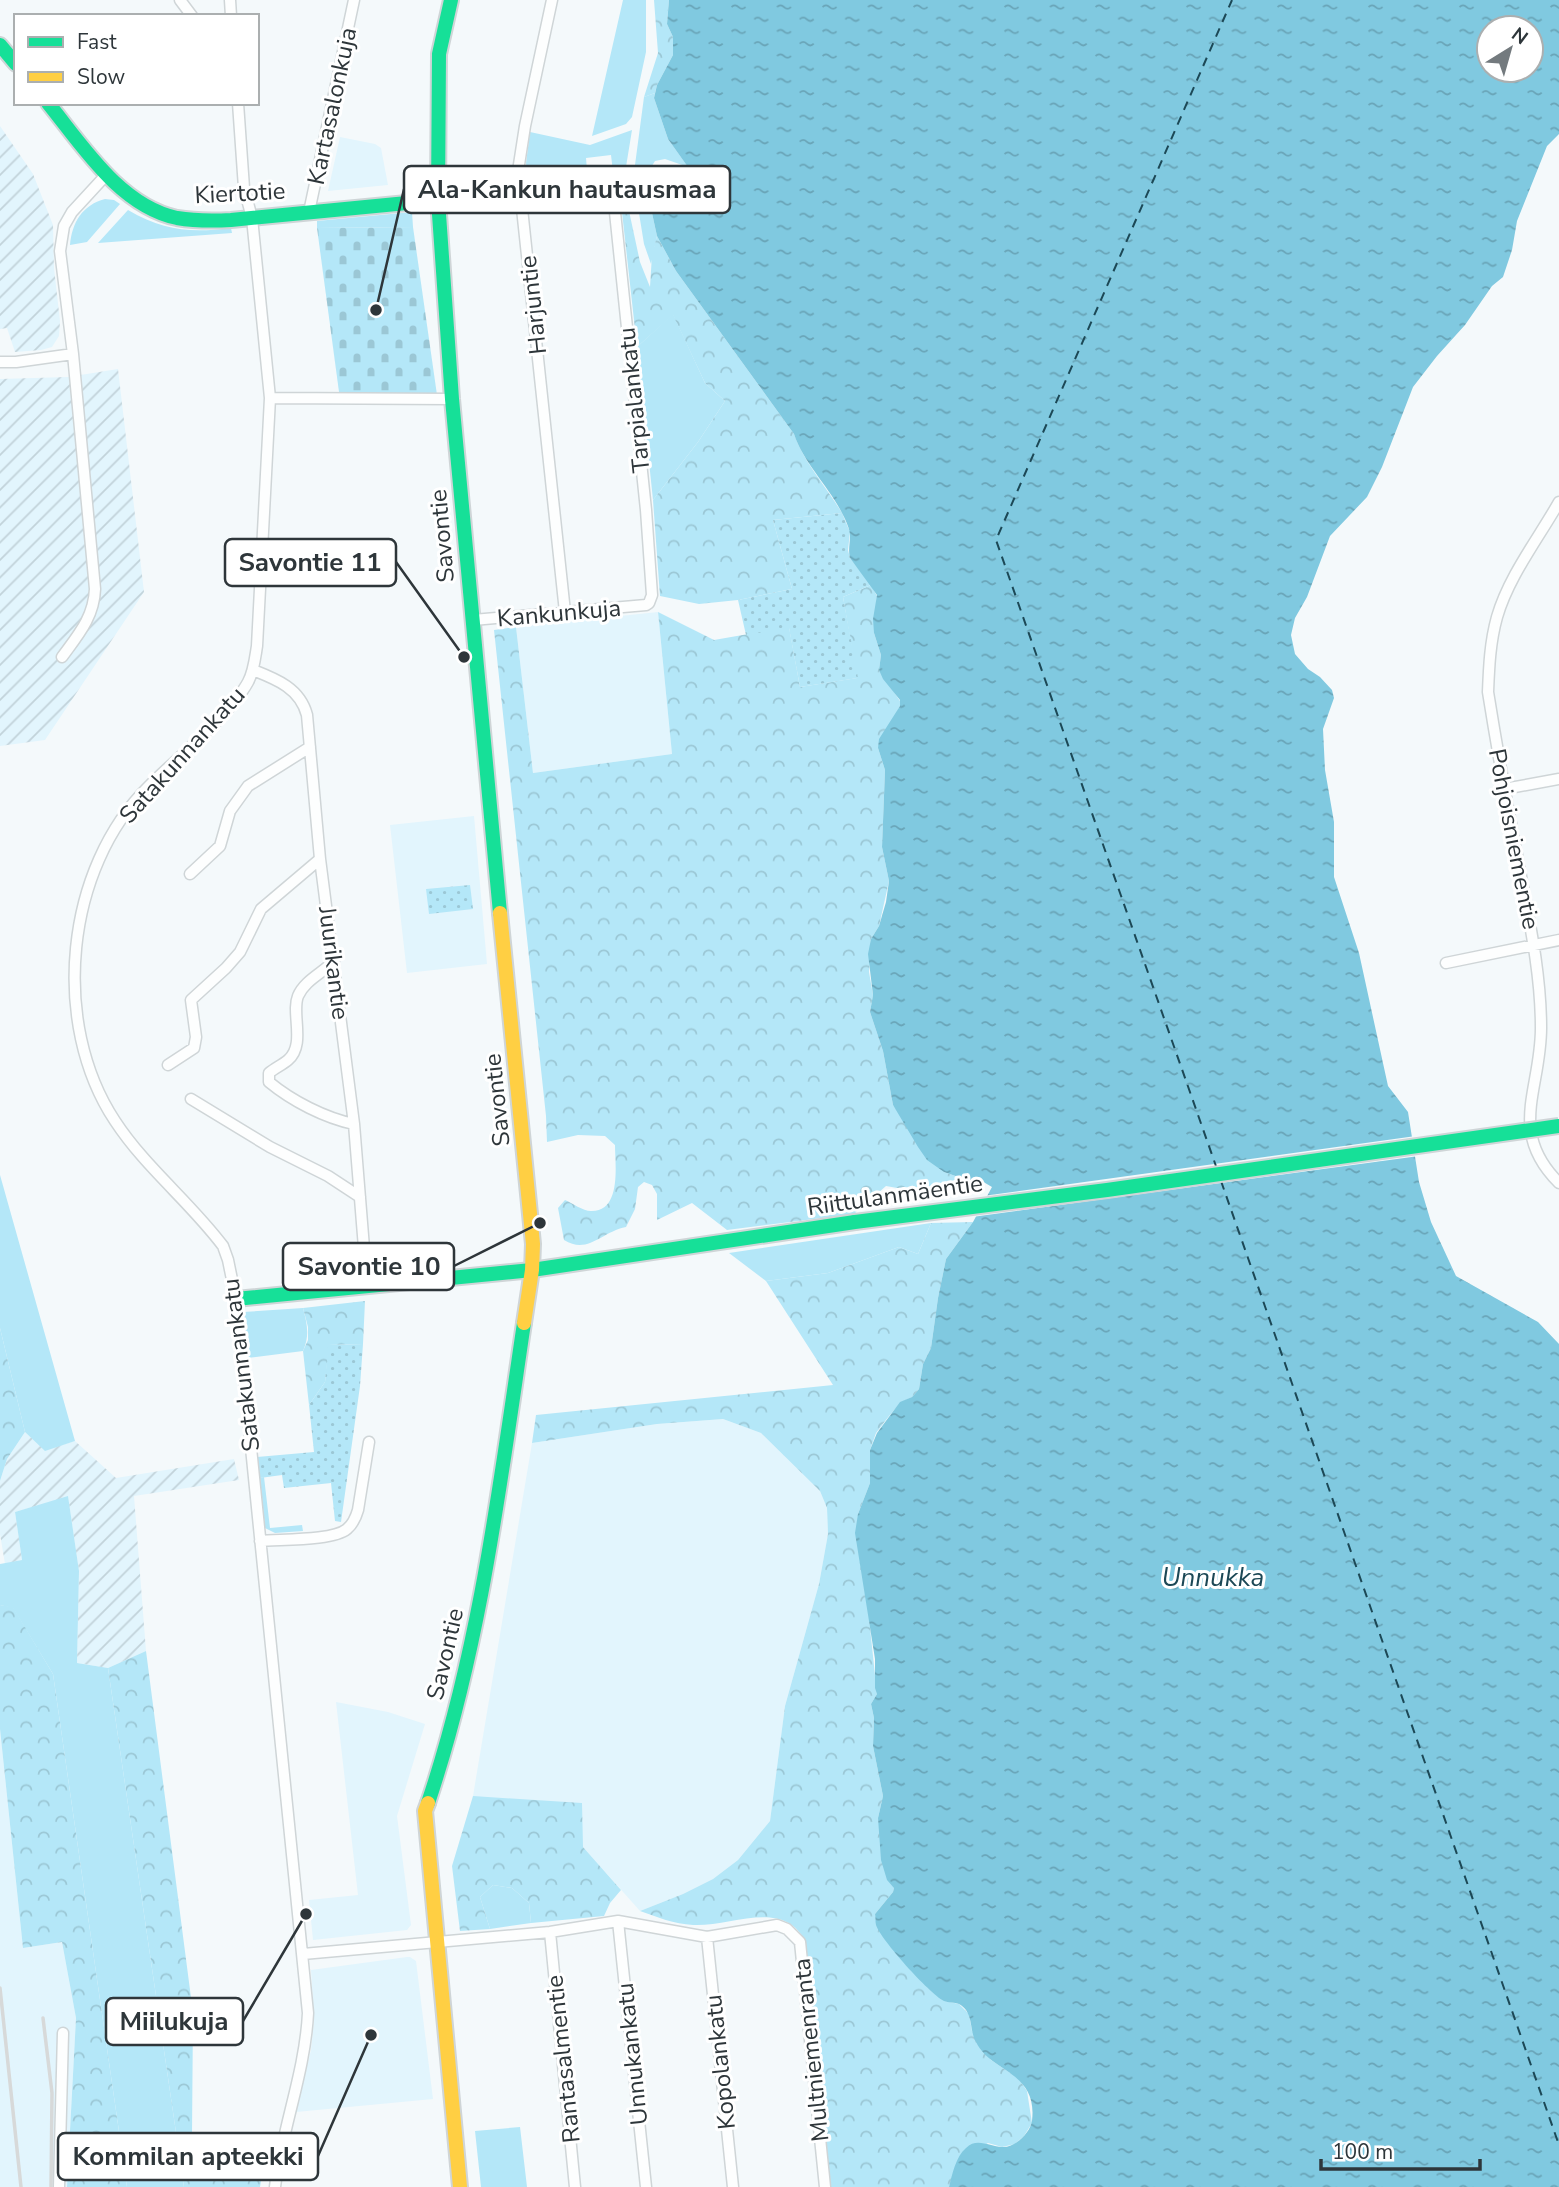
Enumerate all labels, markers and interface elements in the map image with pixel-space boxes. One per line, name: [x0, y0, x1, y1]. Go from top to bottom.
legend: [14, 14, 259, 105]
north arrow: [1475, 14, 1545, 84]
text: N: [1506, 22, 1533, 51]
street label: Kartasalonkuja: [300, 24, 364, 188]
text: Fast: [77, 28, 117, 56]
text: Slow: [77, 63, 126, 91]
callout: Ala-Kankun hautausmaa: [404, 166, 730, 213]
text: Ala-Kankun hautausmaa: [418, 172, 716, 207]
street label: Kiertotie: [194, 175, 286, 211]
street label: Harjuntie: [512, 254, 554, 356]
street label: Tarpialankatu: [610, 326, 658, 474]
street label: Savontie: [422, 488, 462, 584]
callout: Savontie 11: [225, 539, 396, 586]
text: Savontie 11: [238, 545, 382, 580]
street label: Kankunkuja: [496, 592, 622, 634]
street label: Satakunnankatu: [112, 680, 252, 830]
street label: Pohjoisniementie: [1481, 746, 1547, 932]
street label: Juurikantie: [311, 904, 357, 1021]
street label: Savontie: [476, 1052, 518, 1148]
street label: Riittulanmäentie: [805, 1167, 985, 1223]
callout: Savontie 10: [283, 1243, 454, 1290]
text: Savontie 10: [297, 1249, 441, 1284]
street label: Satakunnankatu: [215, 1277, 267, 1453]
water label: Unnukka: [1162, 1560, 1264, 1595]
street label: Savontie: [419, 1605, 471, 1703]
street label: Multniemenranta: [785, 1957, 837, 2143]
street label: Rantasalmentie: [538, 1974, 588, 2144]
street label: Unnukankatu: [609, 1981, 655, 2127]
street label: Kopolankatu: [697, 1993, 743, 2131]
callout: Miilukuja: [106, 1998, 243, 2045]
text: Miilukuja: [119, 2004, 229, 2039]
scale bar: [1321, 2128, 1480, 2172]
callout: Kommilan apteekki: [58, 2133, 318, 2180]
text: 100 m: [1332, 2138, 1393, 2166]
text: Kommilan apteekki: [72, 2139, 304, 2174]

